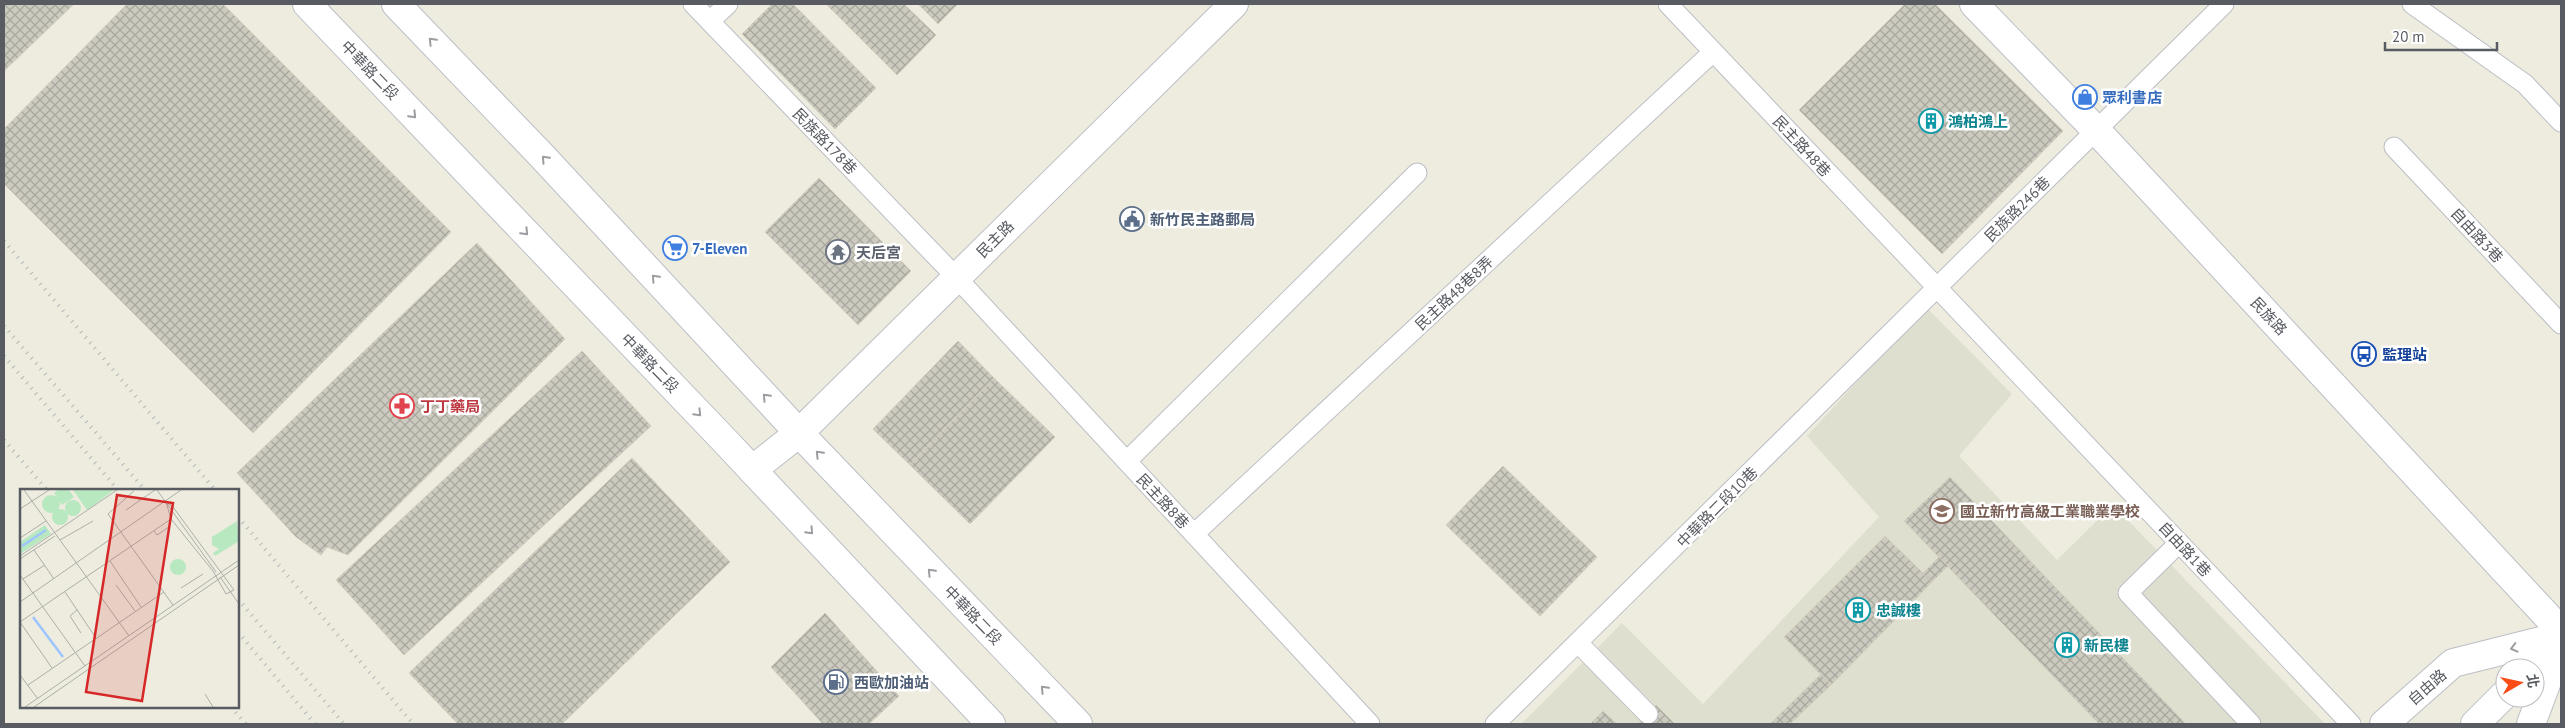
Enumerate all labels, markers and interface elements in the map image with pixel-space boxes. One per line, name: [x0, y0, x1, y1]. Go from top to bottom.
scale bar: [2385, 20, 2498, 52]
text: 20 m: [2392, 27, 2425, 46]
street label: 中華路二段: [337, 36, 403, 104]
one-way arrow: [429, 38, 438, 47]
shop icon: 眾利書店: [2072, 84, 2098, 110]
place label: 眾利書店: [2102, 88, 2162, 107]
street label: 民族路178巷: [789, 104, 861, 178]
building icon: 鴻柏鴻上: [1918, 108, 1944, 134]
one-way arrow: [407, 109, 416, 118]
street label: 民主路48巷: [1769, 112, 1835, 180]
place label: 鴻柏鴻上: [1948, 112, 2008, 131]
one-way arrow: [542, 155, 551, 164]
street label: 民族路246巷: [1980, 172, 2054, 246]
street label: 自由路3巷: [2447, 204, 2507, 266]
public building icon: 新竹民主路郵局: [1119, 206, 1145, 232]
place label: 新竹民主路郵局: [1150, 210, 1255, 229]
street label: 民主路: [972, 216, 1018, 262]
one-way arrow: [519, 227, 528, 236]
supermarket icon: 7-Eleven: [662, 235, 688, 261]
place label: 7-Eleven: [692, 239, 747, 258]
temple icon: 天后宮: [825, 239, 851, 265]
place label: 天后宮: [856, 243, 901, 262]
street label: 民主路48巷8弄: [1411, 252, 1497, 334]
one-way arrow: [652, 275, 661, 284]
street label: 民族路: [2247, 293, 2291, 339]
street label: 中華路二段: [617, 329, 683, 397]
bus stop icon: 監理站: [2351, 341, 2377, 367]
place label: 監理站: [2382, 345, 2427, 364]
pharmacy icon: 丁丁藥局: [389, 393, 415, 419]
one-way arrow: [763, 394, 772, 403]
place label: 丁丁藥局: [420, 397, 480, 416]
one-way arrow: [692, 407, 701, 416]
one-way arrow: [816, 451, 825, 460]
street label: 中華路二段10巷: [1673, 463, 1761, 551]
street label: 民主路8巷: [1133, 470, 1193, 532]
inset map: [20, 489, 239, 708]
school or university icon: 國立新竹高級工業職業學校: [1929, 498, 1955, 524]
place label: 國立新竹高級工業職業學校: [1960, 502, 2140, 521]
street label: 自由路1巷: [2155, 518, 2215, 580]
one-way arrow: [804, 526, 813, 535]
one-way arrow: [928, 568, 937, 577]
street label: 中華路二段: [940, 581, 1006, 649]
building icon: 忠誠樓: [1845, 597, 1871, 623]
place label: 忠誠樓: [1876, 601, 1921, 620]
building icon: 新民樓: [2054, 632, 2080, 658]
place label: 新民樓: [2084, 636, 2129, 655]
one-way arrow: [2509, 642, 2518, 653]
north arrow: [2495, 658, 2545, 708]
street label: 自由路: [2404, 665, 2450, 709]
fuel station icon: 西歐加油站: [823, 669, 849, 695]
place label: 西歐加油站: [854, 673, 929, 692]
text: 北: [2523, 673, 2543, 689]
one-way arrow: [1041, 686, 1050, 695]

